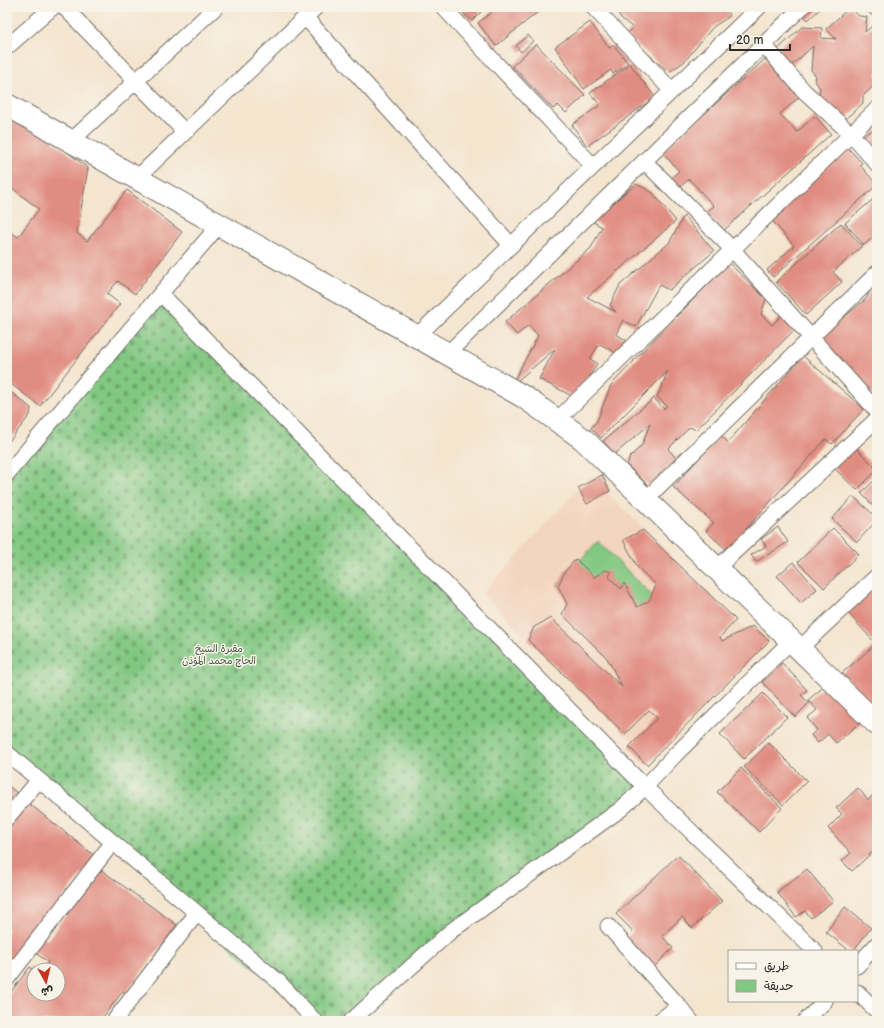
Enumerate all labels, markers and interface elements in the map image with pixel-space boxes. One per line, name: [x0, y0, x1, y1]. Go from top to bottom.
scale bar: [730, 26, 790, 52]
text: 20 m: [736, 33, 763, 48]
park label: مقبرة الشيخ الحاج محمد المؤذن: [182, 643, 256, 668]
legend: [728, 950, 858, 1002]
text: طريق: [764, 959, 789, 974]
north arrow: [26, 962, 66, 1002]
text: حديقة: [764, 979, 793, 994]
text: ش: [40, 984, 54, 999]

